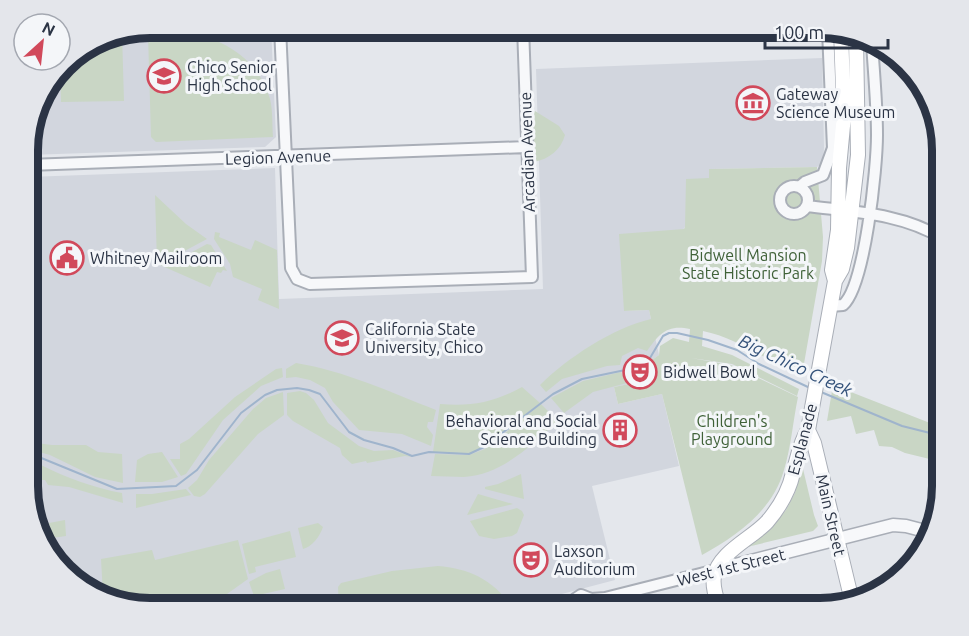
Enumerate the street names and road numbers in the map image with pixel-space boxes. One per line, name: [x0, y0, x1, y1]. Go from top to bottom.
street label: Arcadian Avenue: [516, 92, 538, 212]
street label: Legion Avenue: [225, 146, 331, 168]
street label: Esplanade: [784, 401, 820, 477]
street label: Main Street: [813, 472, 849, 558]
street label: West 1st Street: [675, 545, 788, 589]

